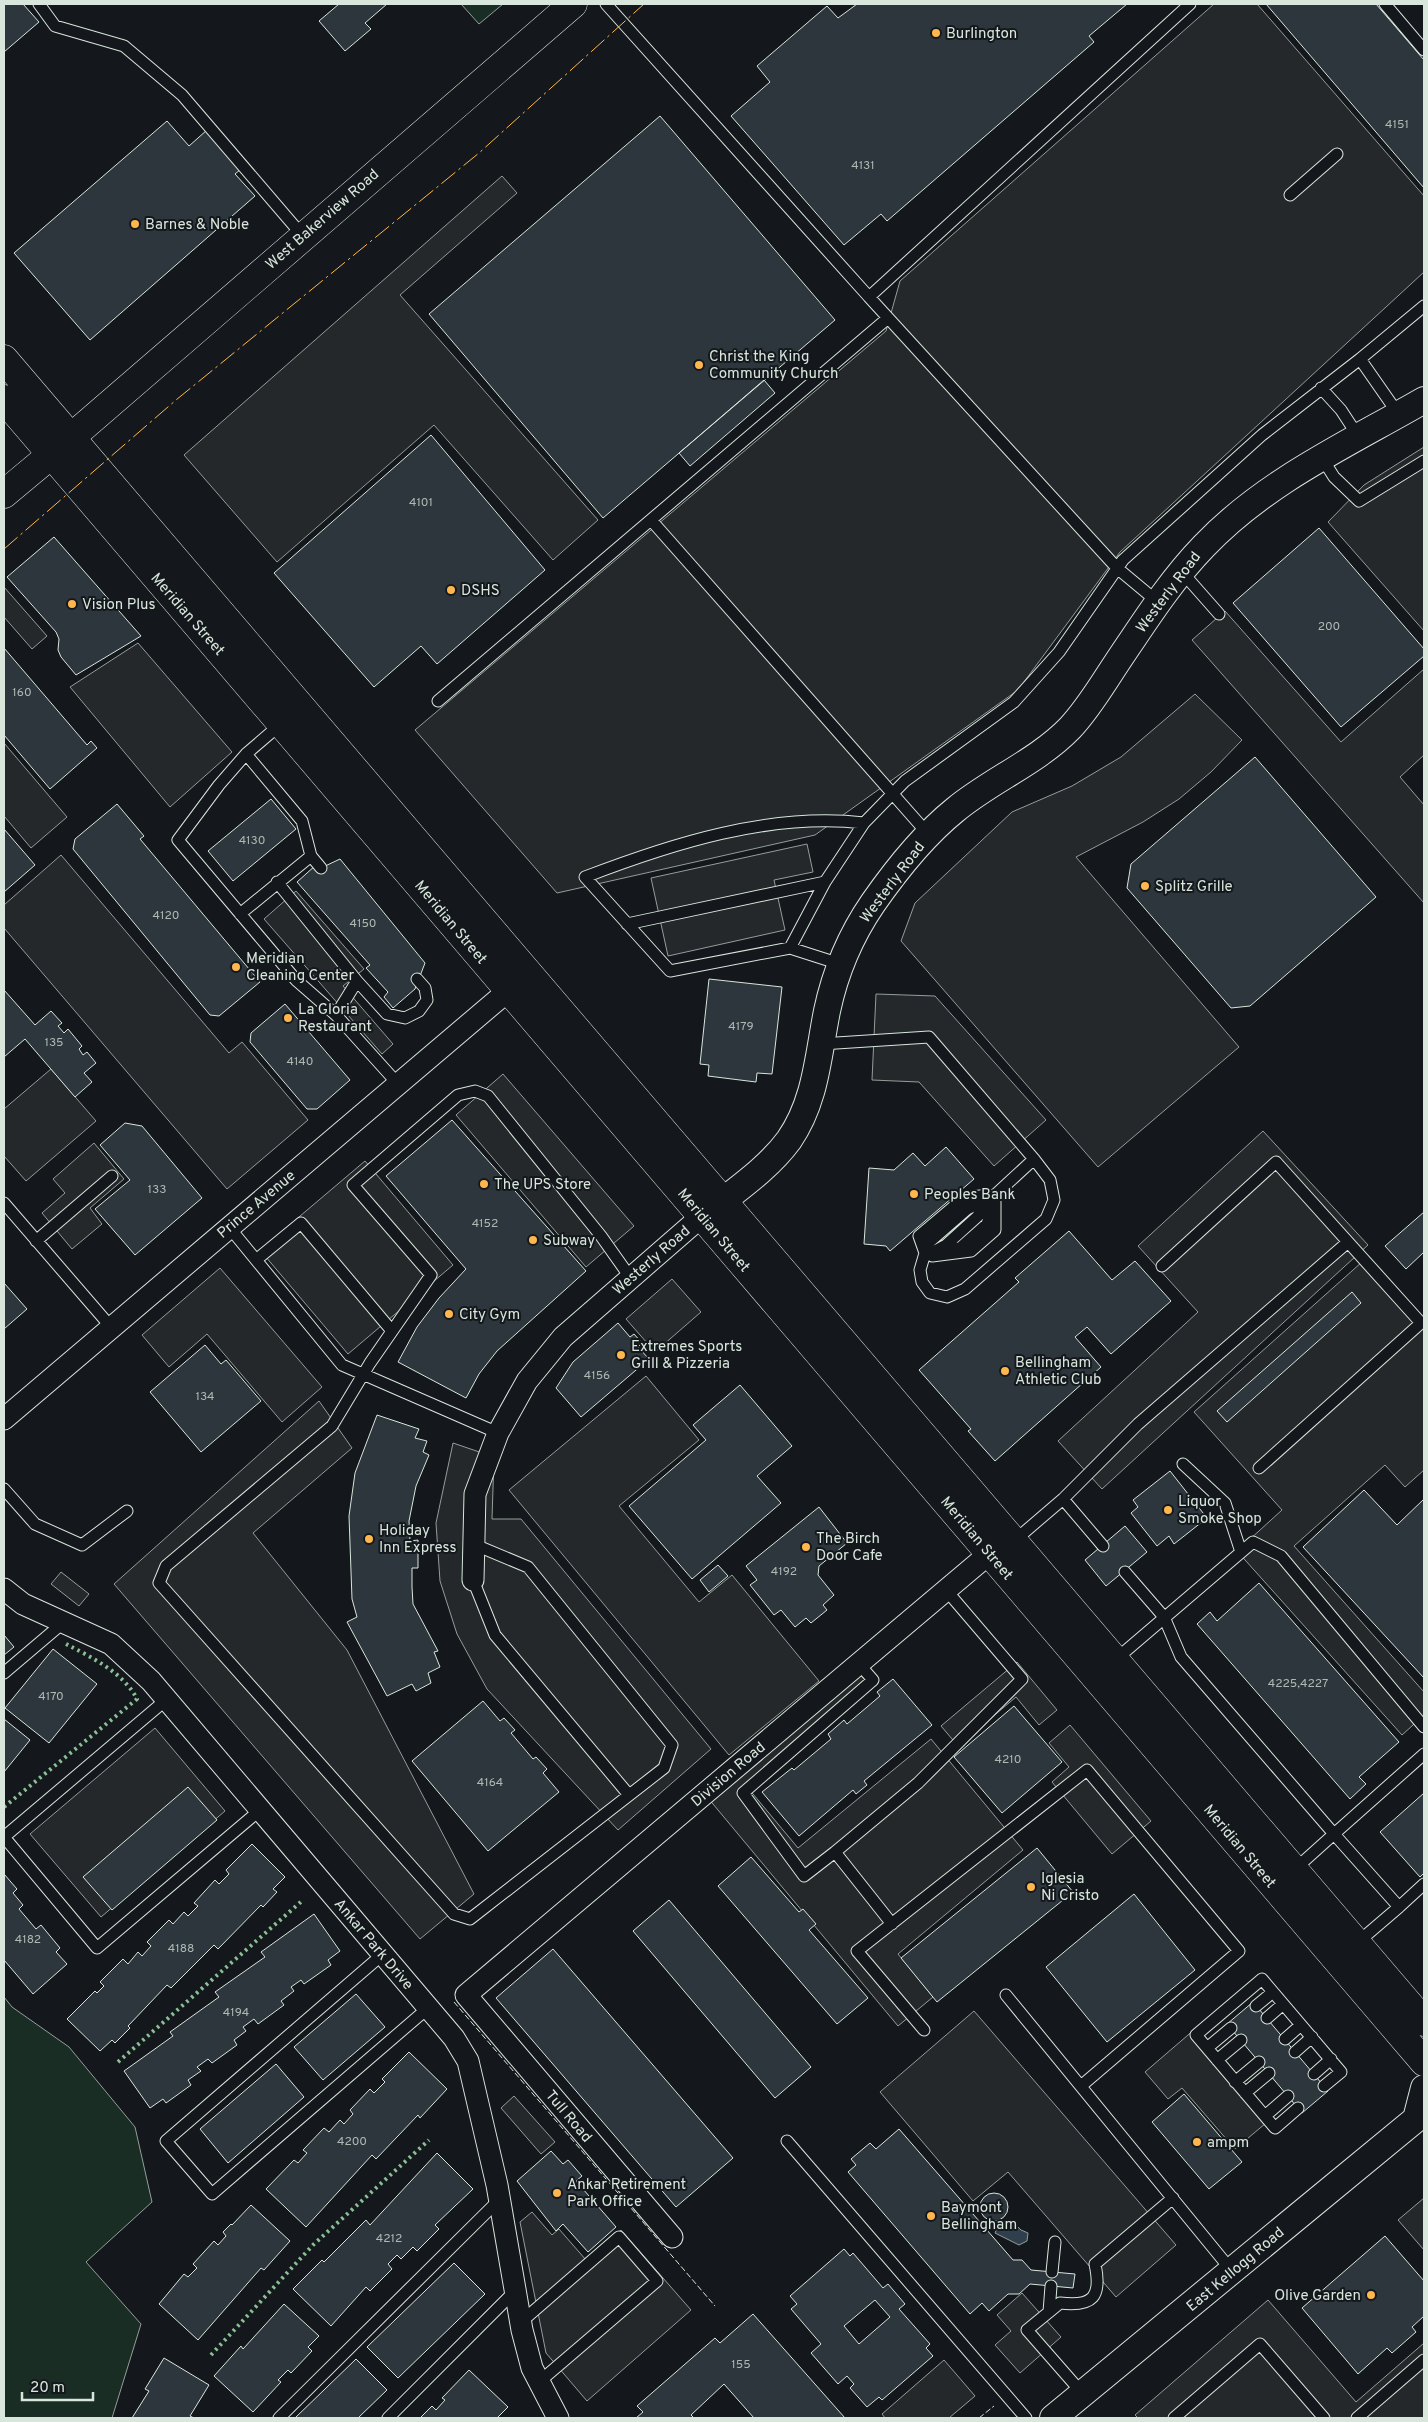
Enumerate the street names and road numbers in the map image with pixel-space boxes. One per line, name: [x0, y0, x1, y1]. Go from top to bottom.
street label: West Bakerview Road: [262, 166, 384, 275]
street label: Westerly Road: [1133, 549, 1206, 637]
street label: Meridian Street: [146, 570, 228, 660]
street label: Westerly Road: [857, 839, 930, 927]
street label: Meridian Street: [409, 877, 490, 969]
street label: Prince Avenue: [214, 1167, 300, 1243]
street label: Meridian Street: [672, 1185, 753, 1277]
street label: Westerly Road: [609, 1222, 695, 1300]
street label: Meridian Street: [935, 1493, 1016, 1585]
street label: Division Road: [688, 1739, 770, 1812]
street label: Meridian Street: [1198, 1801, 1279, 1893]
street label: Ankar Park Drive: [329, 1895, 417, 1995]
street label: Tull Road: [540, 2087, 595, 2147]
street label: East Kellogg Road: [1183, 2224, 1289, 2317]

